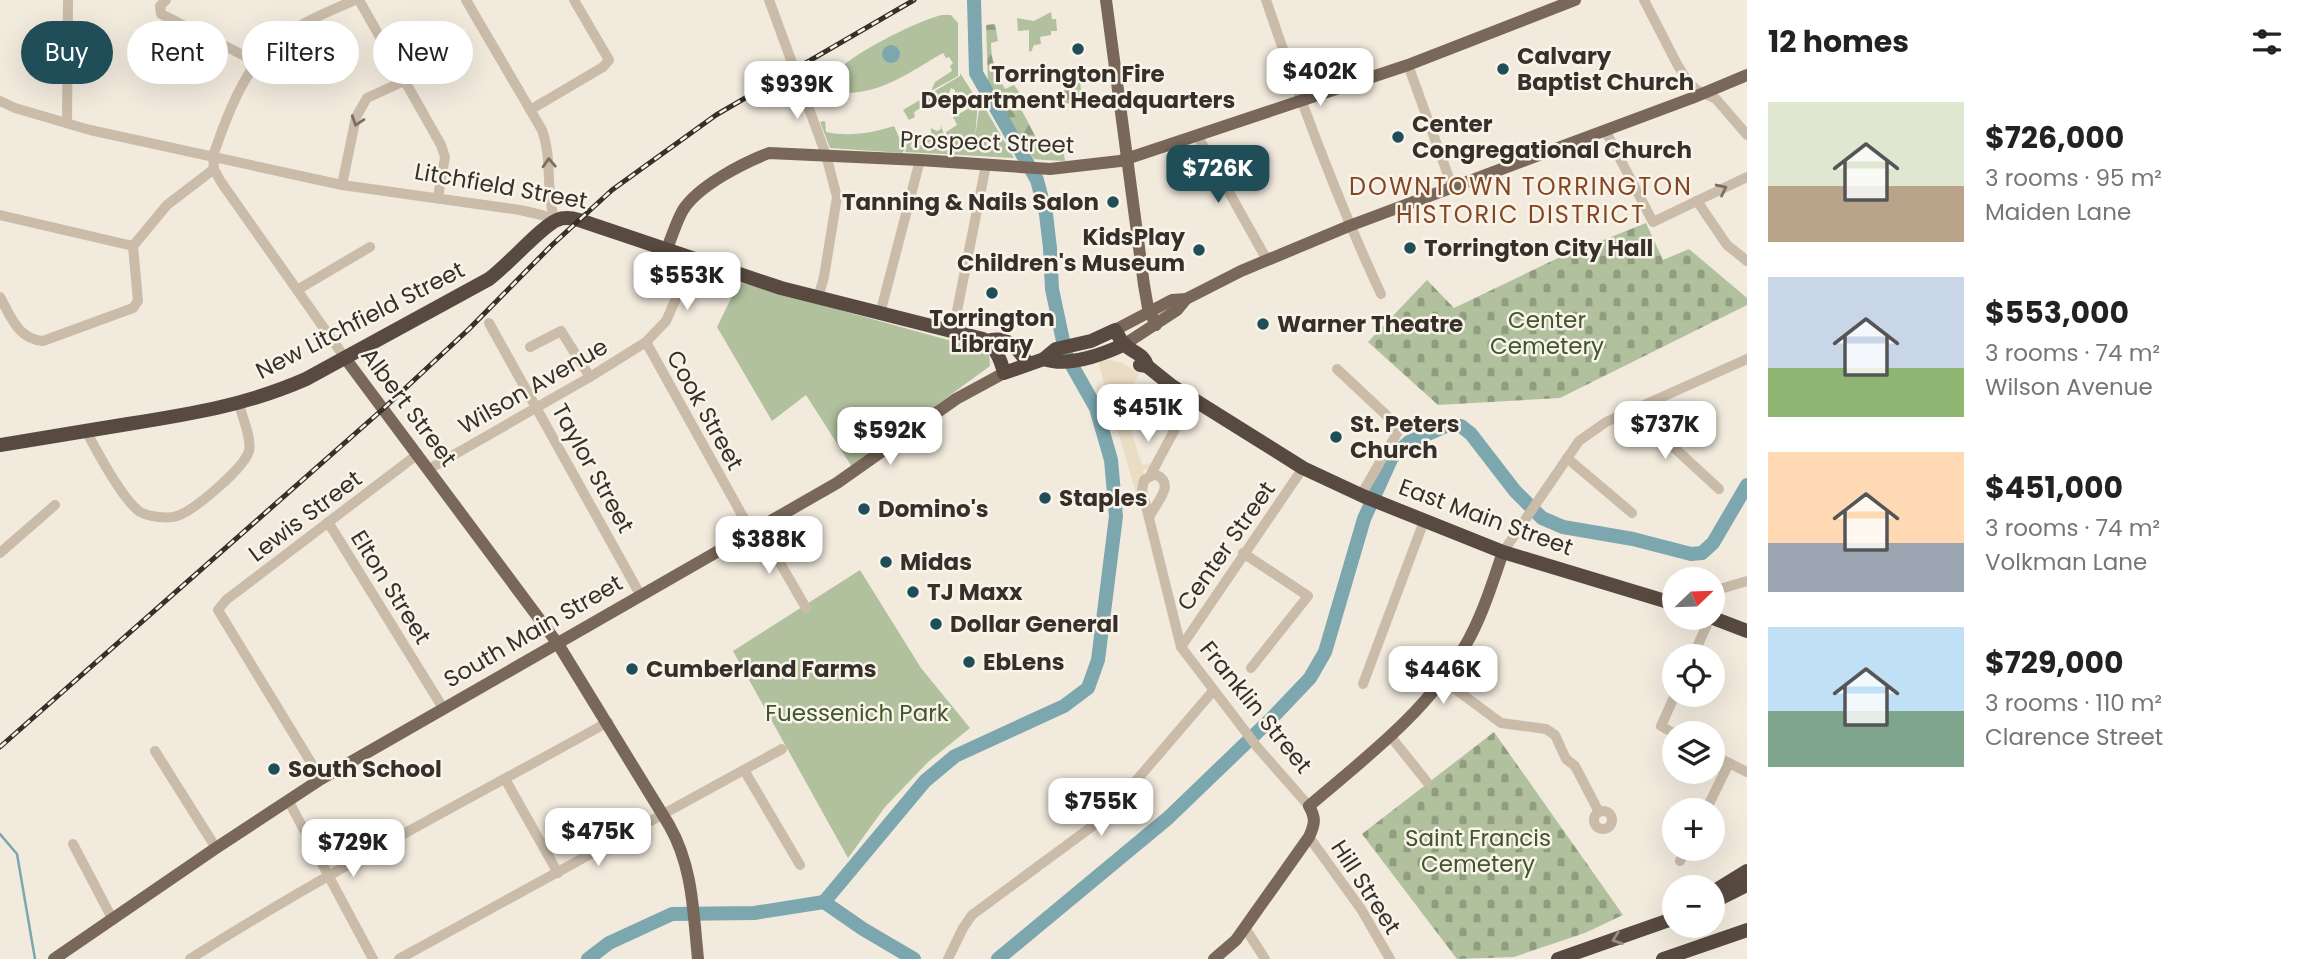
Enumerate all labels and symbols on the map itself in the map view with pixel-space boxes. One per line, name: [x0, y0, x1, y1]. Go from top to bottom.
place label: Calvary Baptist Church: [1517, 40, 1694, 98]
marker: Torrington Fire Department Headquarters: [1070, 41, 1086, 57]
pin: $402K: [1271, 48, 1369, 108]
place label: Torrington Fire Department Headquarters: [921, 58, 1235, 116]
pin: $939K: [748, 61, 846, 121]
marker: Calvary Baptist Church: [1495, 61, 1511, 77]
place label: Center Congregational Church: [1412, 108, 1692, 166]
one-way arrow: [351, 114, 365, 126]
street label: Prospect Street: [899, 123, 1075, 161]
marker: Center Congregational Church: [1390, 129, 1406, 145]
pin: $726K: [1169, 146, 1267, 205]
street label: Litchfield Street: [412, 155, 590, 217]
one-way arrow: [542, 158, 557, 169]
district label: DOWNTOWN TORRINGTON HISTORIC DISTRICT: [1349, 170, 1693, 231]
one-way arrow: [1715, 183, 1727, 197]
place label: Tanning & Nails Salon: [842, 186, 1099, 218]
marker: Tanning & Nails Salon: [1105, 194, 1121, 210]
place label: KidsPlay Children's Museum: [957, 221, 1185, 279]
place label: Torrington City Hall: [1424, 232, 1653, 264]
marker: Torrington City Hall: [1402, 240, 1418, 256]
marker: KidsPlay Children's Museum: [1191, 242, 1207, 258]
pin: $553K: [638, 252, 736, 312]
street label: New Litchfield Street: [250, 253, 470, 387]
marker: Torrington Library: [984, 285, 1000, 301]
place label: Torrington Library: [929, 302, 1055, 360]
park label: Center Cemetery: [1490, 304, 1604, 362]
place label: Warner Theatre: [1277, 308, 1463, 340]
marker: Warner Theatre: [1255, 316, 1271, 332]
street label: Wilson Avenue: [452, 330, 614, 442]
street label: Albert Street: [354, 341, 464, 473]
street label: Cook Street: [659, 344, 751, 476]
pin: $451K: [1099, 384, 1197, 444]
street label: Taylor Street: [544, 398, 642, 538]
pin: $737K: [1616, 402, 1714, 461]
pin: $592K: [841, 407, 939, 467]
place label: St. Peters Church: [1350, 408, 1460, 466]
marker: St. Peters Church: [1328, 429, 1344, 445]
street label: Lewis Street: [242, 463, 368, 569]
street label: East Main Street: [1395, 471, 1577, 563]
street label: Center Street: [1169, 475, 1283, 617]
place label: Staples: [1059, 482, 1148, 514]
marker: Staples: [1037, 490, 1053, 506]
place label: Domino's: [878, 493, 989, 525]
marker: Domino's: [856, 501, 872, 517]
pin: $388K: [720, 516, 818, 576]
street label: Elton Street: [343, 524, 439, 650]
place label: Midas: [900, 546, 972, 578]
marker: Midas: [878, 554, 894, 570]
street label: South Main Street: [438, 567, 628, 695]
north arrow: [1662, 567, 1726, 630]
place label: TJ Maxx: [927, 576, 1023, 608]
marker: TJ Maxx: [905, 584, 921, 600]
place label: Dollar General: [950, 608, 1119, 640]
marker: Dollar General: [928, 616, 944, 632]
street label: Franklin Street: [1193, 634, 1319, 780]
place label: EbLens: [983, 646, 1065, 678]
pin: $446K: [1394, 646, 1492, 706]
place label: Cumberland Farms: [646, 653, 877, 685]
marker: EbLens: [961, 654, 977, 670]
marker: Cumberland Farms: [624, 661, 640, 677]
park label: Fuessenich Park: [765, 697, 949, 729]
place label: South School: [288, 753, 442, 785]
marker: South School: [266, 761, 282, 777]
pin: $755K: [1052, 778, 1150, 838]
pin: $475K: [549, 808, 647, 868]
pin: $729K: [304, 820, 402, 879]
park label: Saint Francis Cemetery: [1405, 822, 1551, 880]
street label: Hill Street: [1324, 834, 1408, 940]
one-way arrow: [1611, 931, 1623, 945]

